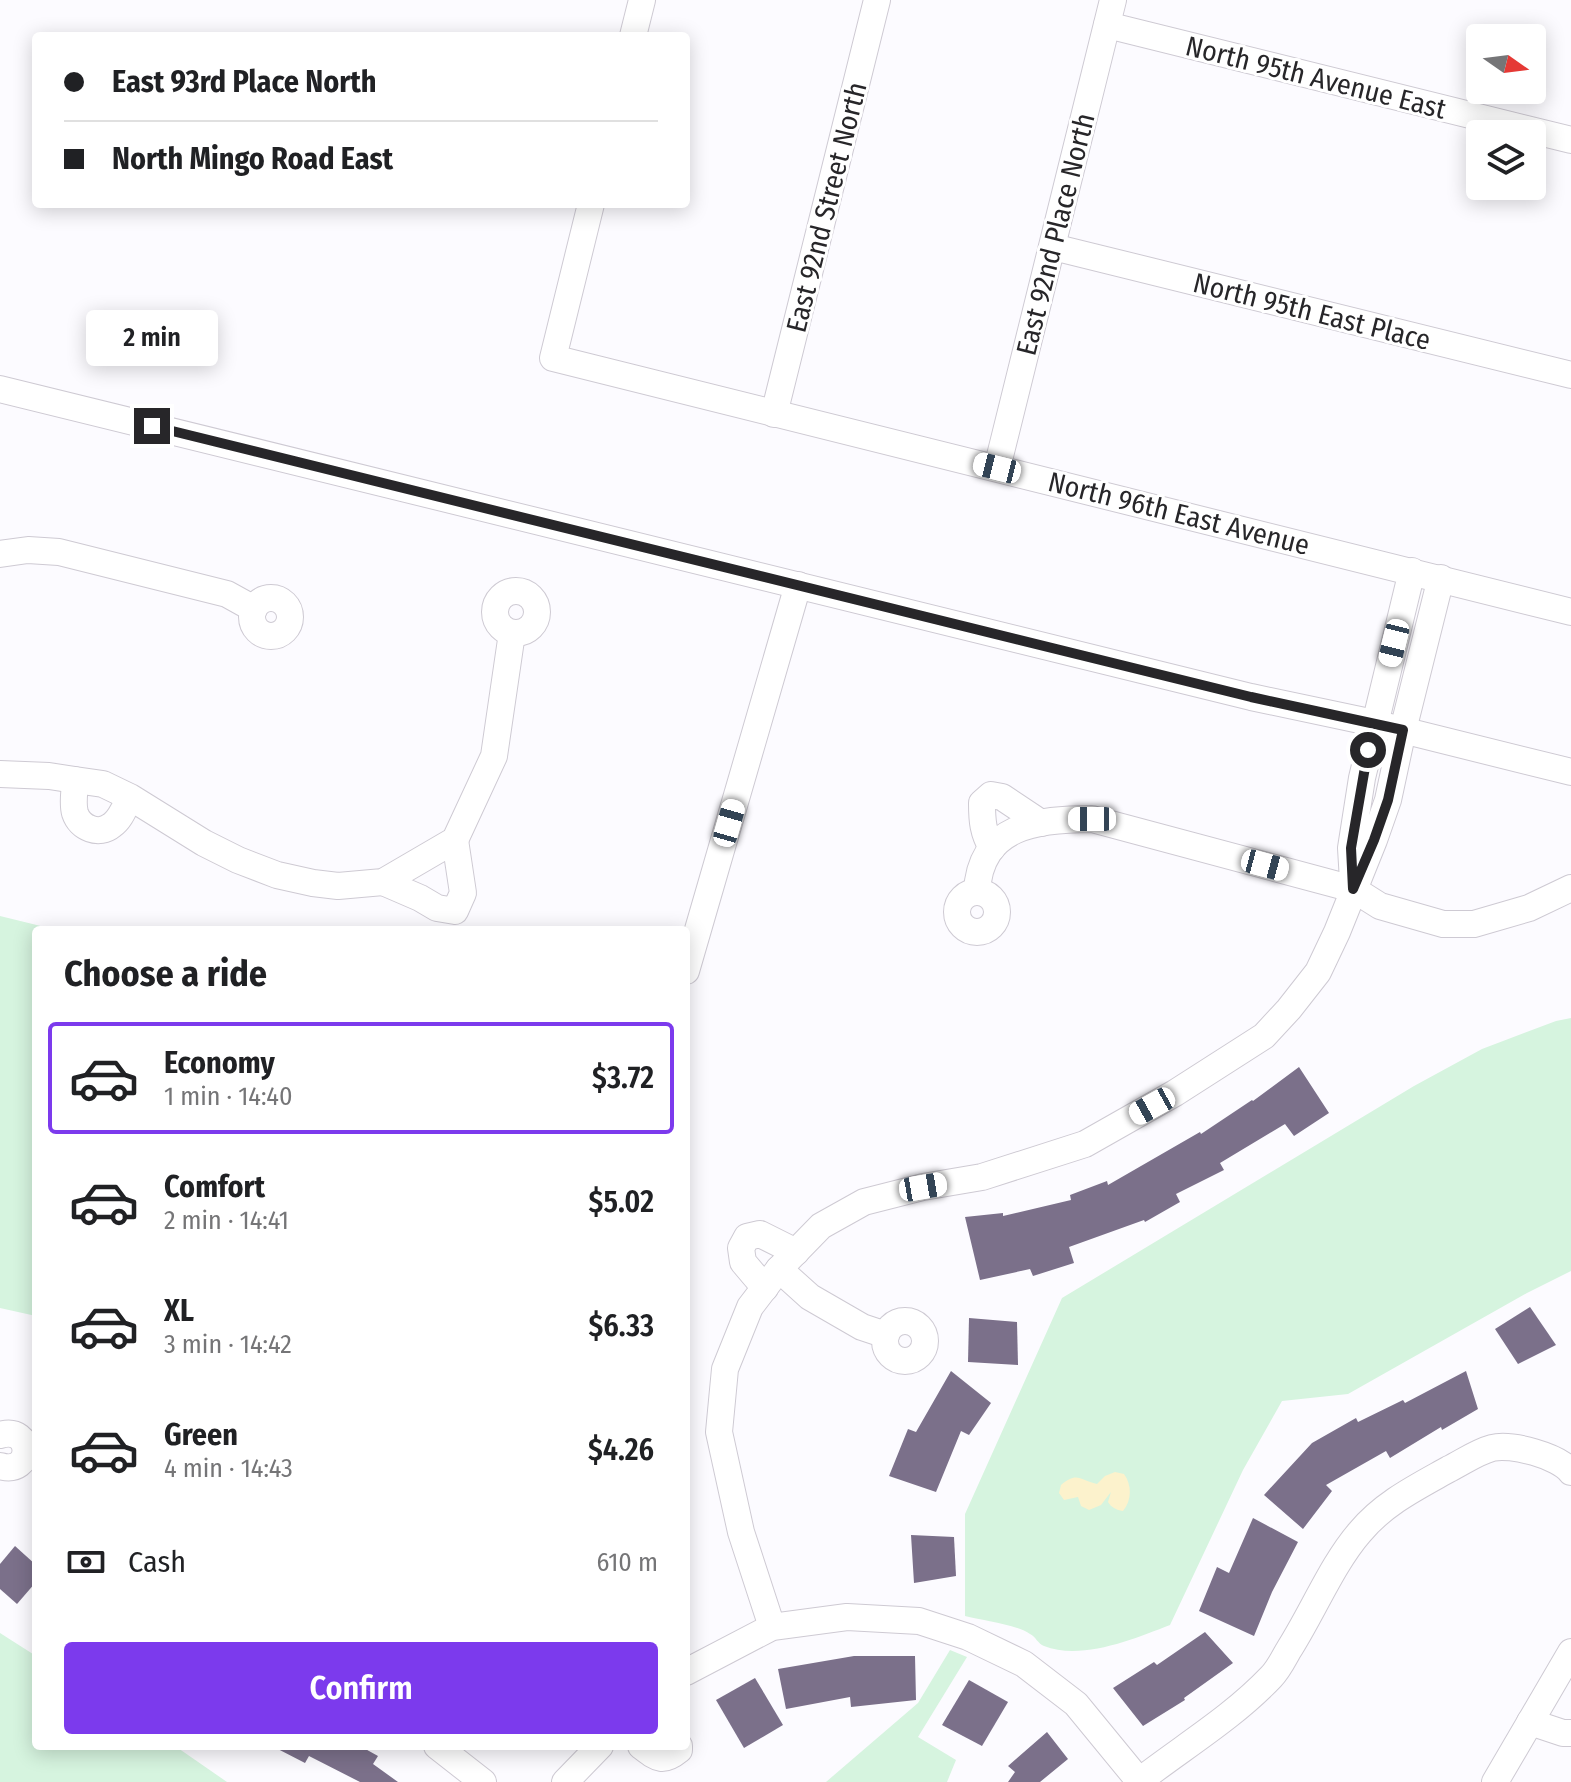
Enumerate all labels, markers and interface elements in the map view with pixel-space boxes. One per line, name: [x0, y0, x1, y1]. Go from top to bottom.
north arrow: [1466, 24, 1546, 104]
map controls: [1466, 24, 1546, 200]
street label: North 95th Avenue East: [1182, 29, 1450, 126]
text: East 93rd Place North: [112, 64, 377, 100]
street label: East 92nd Street North: [779, 79, 874, 336]
street label: East 92nd Place North: [1009, 110, 1102, 359]
button: layers: [1466, 120, 1546, 200]
text: North Mingo Road East: [112, 141, 393, 177]
street label: North 95th East Place: [1190, 266, 1434, 357]
callout: 2 min: [86, 310, 218, 366]
text: 2 min: [123, 322, 181, 353]
route end: [134, 408, 170, 444]
car: [971, 451, 1023, 485]
street label: North 96th East Avenue: [1045, 465, 1313, 562]
car: [1377, 617, 1411, 669]
route start: [1350, 732, 1386, 768]
car: [711, 797, 747, 849]
car: [1068, 807, 1116, 831]
car: [1239, 847, 1291, 883]
text: Choose a ride: [64, 952, 267, 996]
icon: car: [68, 1042, 140, 1114]
text: Economy: [164, 1045, 275, 1081]
text: $3.72: [592, 1060, 654, 1096]
text: 1 min · 14:40: [164, 1081, 292, 1112]
car: [1125, 1084, 1179, 1128]
icon: car: [68, 1166, 140, 1238]
text: Comfort: [164, 1169, 265, 1205]
car: [897, 1171, 949, 1203]
text: $5.02: [589, 1184, 654, 1220]
text: 2 min · 14:41: [164, 1205, 289, 1236]
icon: car: [68, 1290, 140, 1362]
text: XL: [164, 1293, 194, 1329]
text: $6.33: [588, 1308, 654, 1344]
text: 3 min · 14:42: [164, 1329, 292, 1360]
icon: car: [68, 1414, 140, 1486]
text: Green: [164, 1417, 238, 1453]
text: $4.26: [588, 1432, 654, 1468]
text: 4 min · 14:43: [164, 1453, 293, 1484]
icon: cash: [64, 1540, 108, 1584]
text: Cash: [128, 1544, 186, 1580]
text: 610 m: [596, 1547, 658, 1578]
button: Confirm: [64, 1642, 658, 1734]

